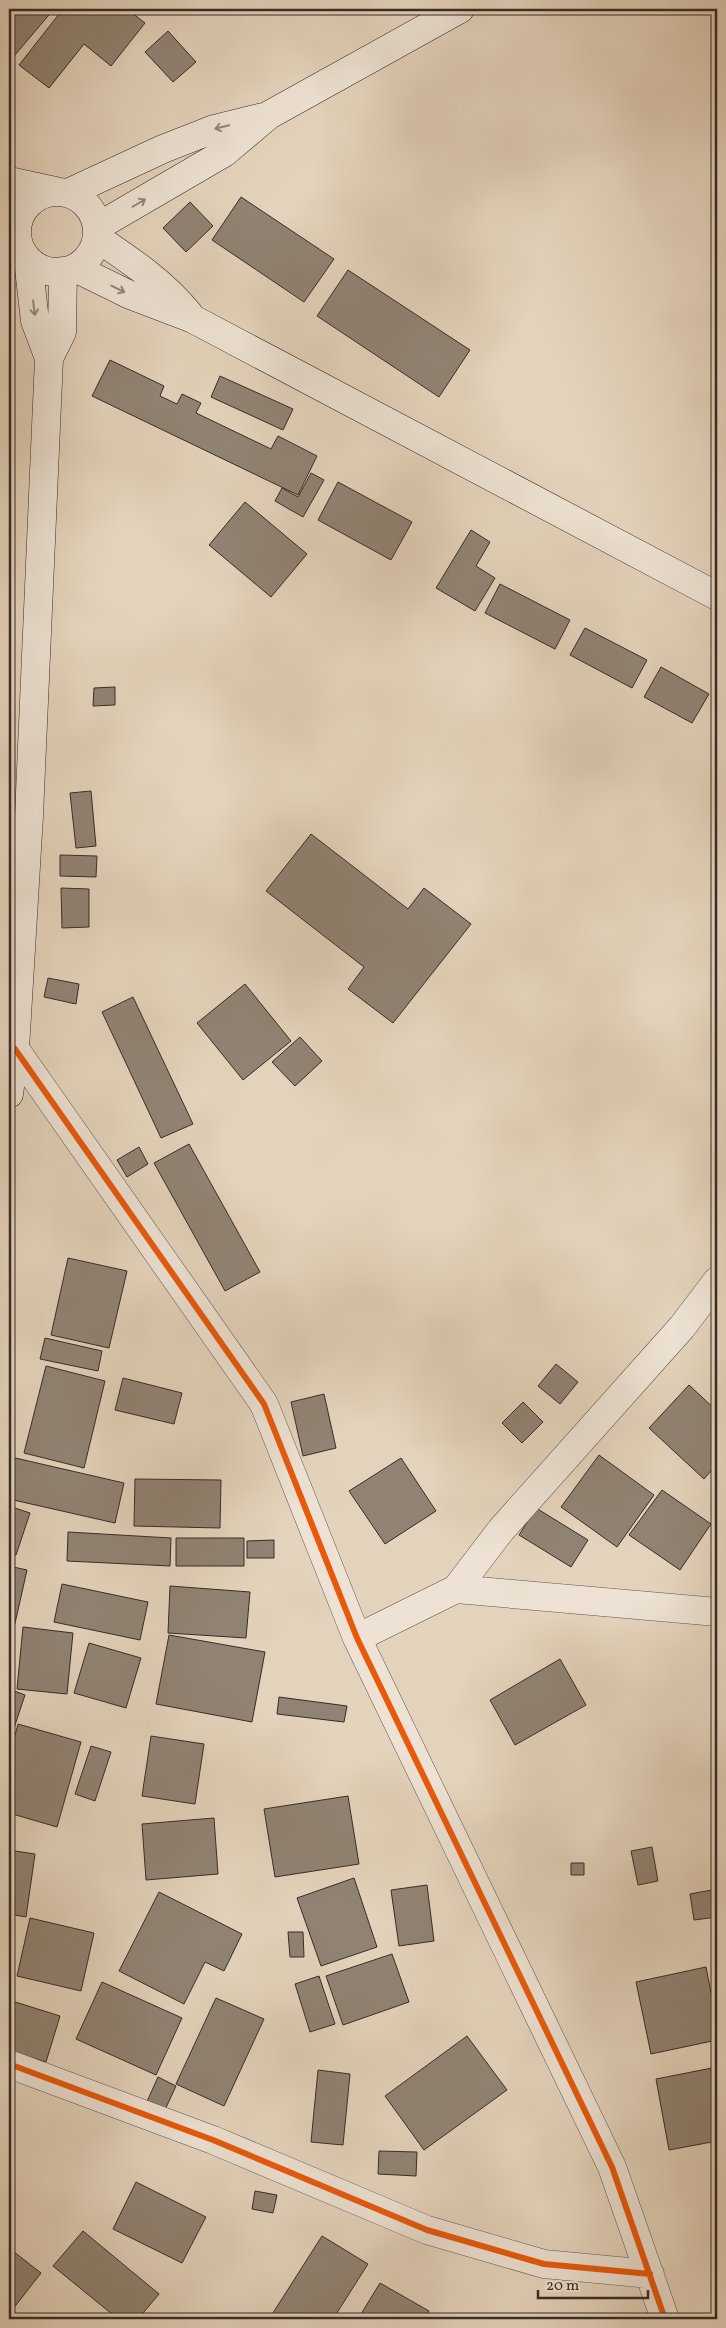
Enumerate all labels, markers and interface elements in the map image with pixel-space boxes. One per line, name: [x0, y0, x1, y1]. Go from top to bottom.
one-way arrow: [214, 123, 230, 132]
one-way arrow: [132, 197, 146, 207]
one-way arrow: [111, 284, 126, 294]
one-way arrow: [29, 300, 39, 316]
scale bar: [538, 2268, 648, 2300]
text: 20 m: [546, 2276, 579, 2297]

